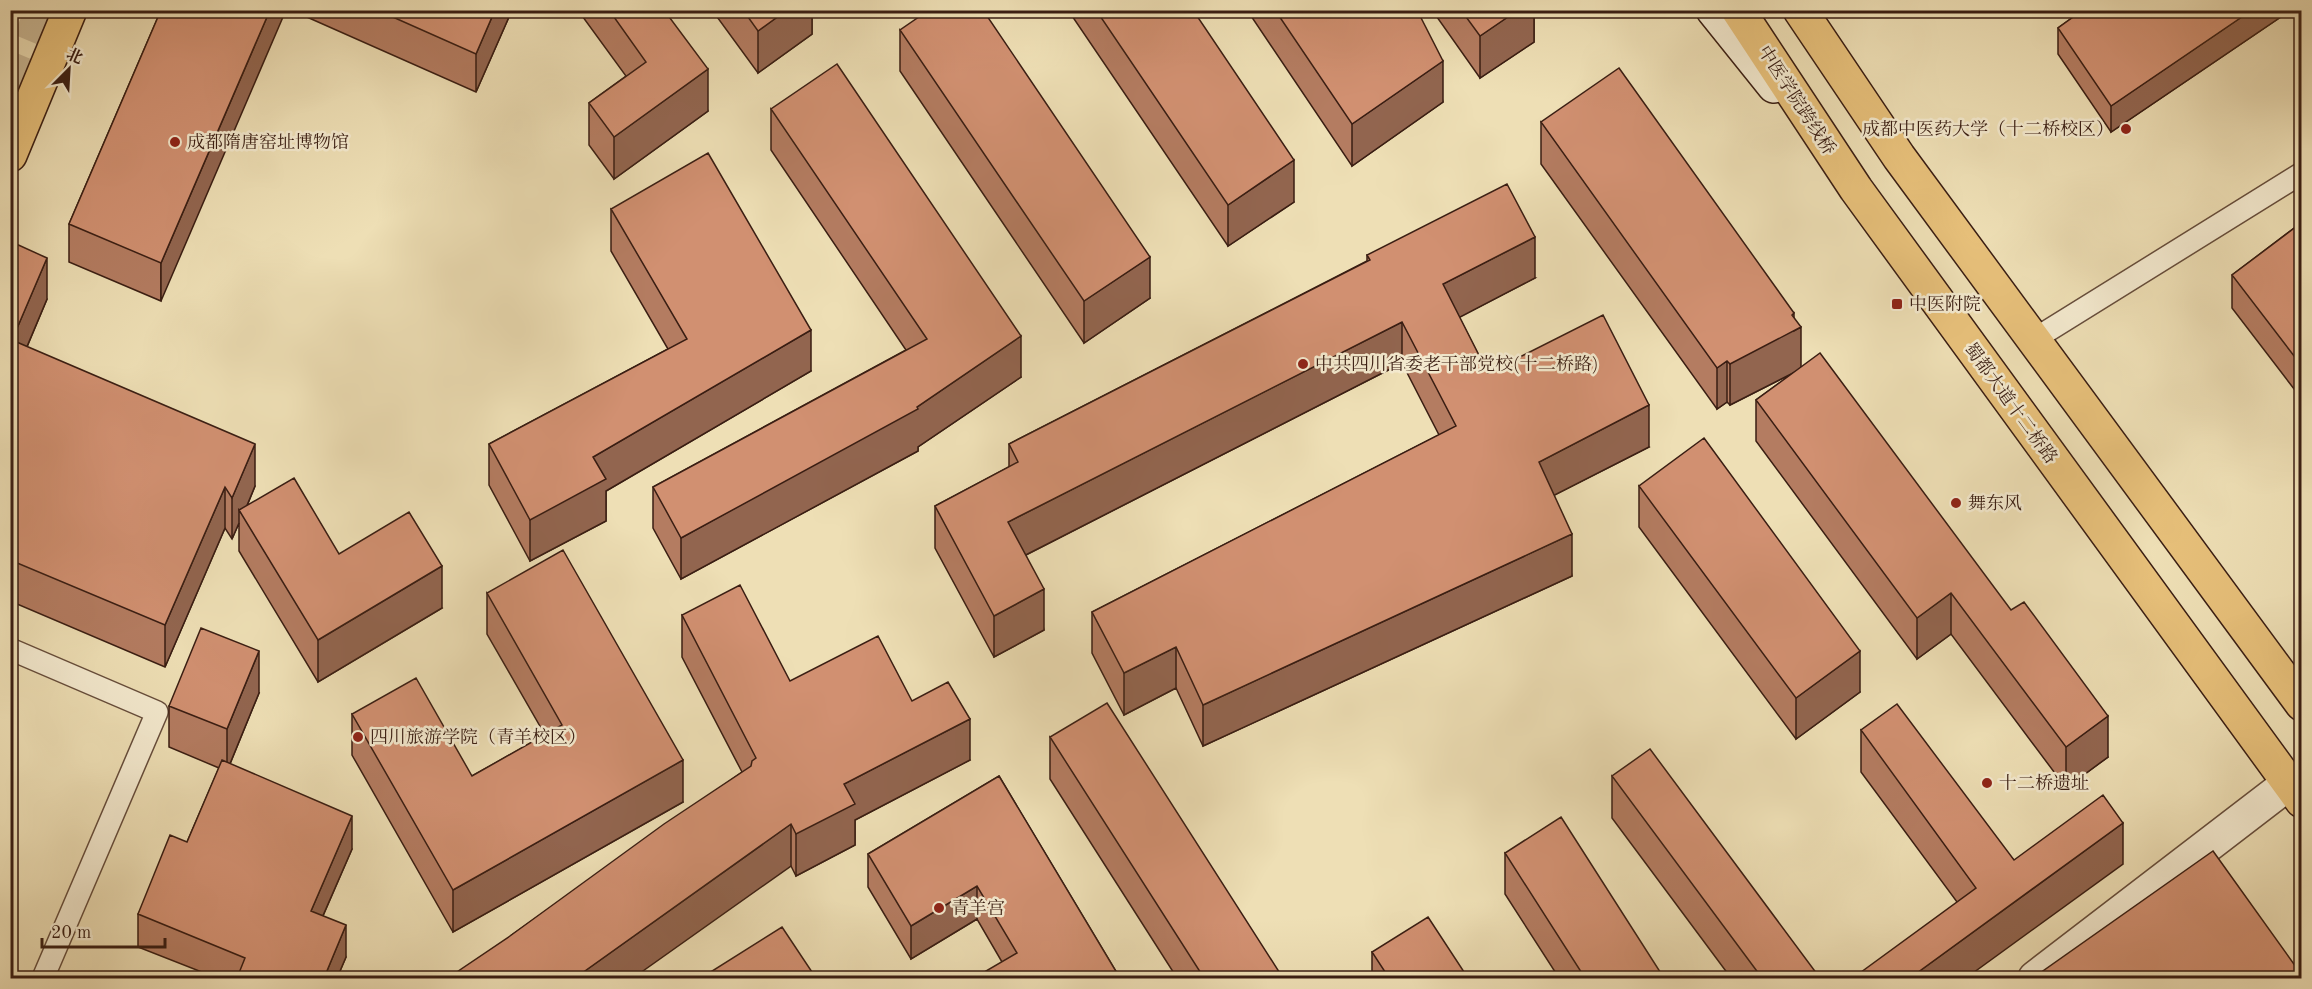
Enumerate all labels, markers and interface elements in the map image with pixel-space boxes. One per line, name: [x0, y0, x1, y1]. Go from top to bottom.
north arrow: [39, 39, 99, 99]
street label: 中医学院跨线桥: [1754, 42, 1840, 158]
text: 北: [64, 45, 86, 68]
place label: 成都中医药大学（十二桥校区）: [1862, 119, 2114, 139]
marker: 成都中医药大学（十二桥校区）: [2119, 122, 2133, 136]
place label: 成都隋唐窑址博物馆: [187, 132, 349, 152]
marker: 成都隋唐窑址博物馆: [168, 135, 182, 149]
place label: 中医附院: [1909, 294, 1981, 314]
marker: 中医附院: [1890, 297, 1904, 311]
street label: 蜀都大道十二桥路: [1961, 339, 2061, 467]
place label: 中共四川省委老干部党校(十二桥路): [1315, 354, 1598, 374]
marker: 中共四川省委老干部党校(十二桥路): [1296, 357, 1310, 371]
place label: 舞东风: [1968, 493, 2022, 513]
marker: 舞东风: [1949, 496, 1963, 510]
place label: 四川旅游学院（青羊校区）: [370, 727, 586, 747]
marker: 四川旅游学院（青羊校区）: [351, 730, 365, 744]
place label: 十二桥遗址: [1999, 773, 2089, 793]
marker: 十二桥遗址: [1980, 776, 1994, 790]
place label: 青羊宫: [951, 898, 1005, 918]
marker: 青羊宫: [932, 901, 946, 915]
scale bar: [42, 911, 165, 949]
text: 20 m: [51, 924, 91, 942]

